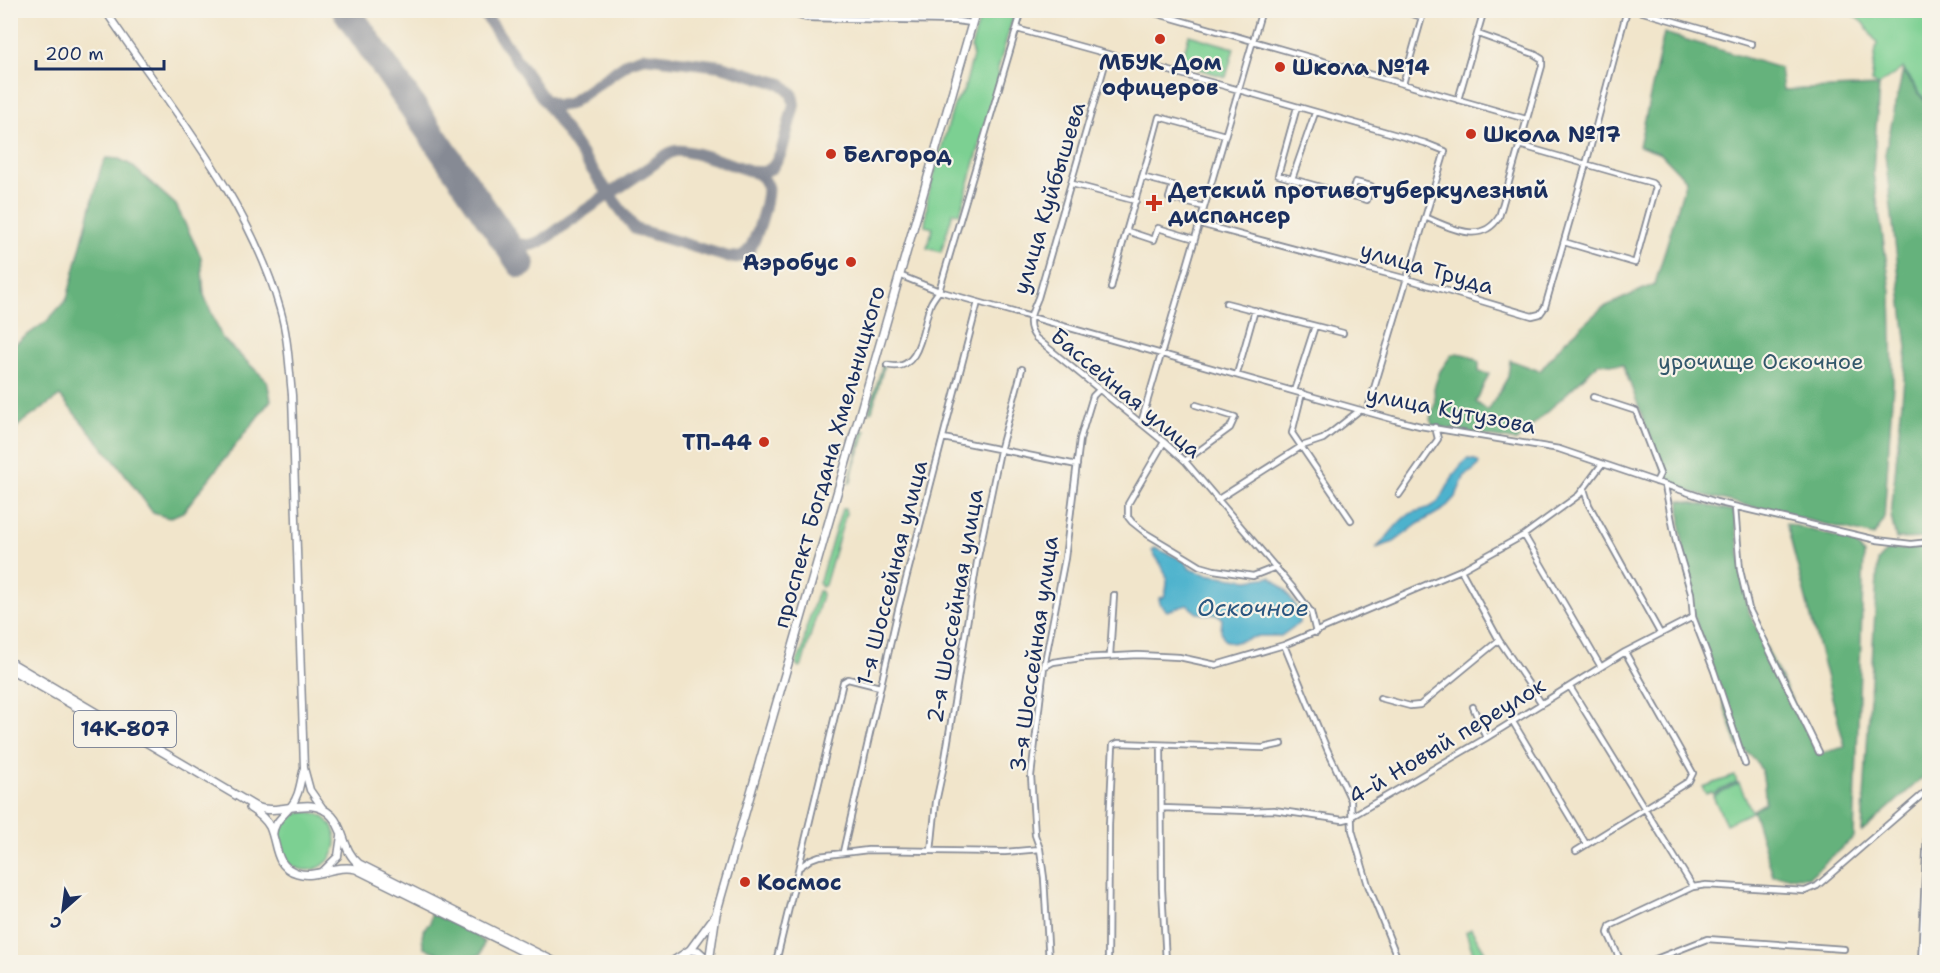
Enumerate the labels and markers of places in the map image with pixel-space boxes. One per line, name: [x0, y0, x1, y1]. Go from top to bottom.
marker: МБУК Дом офицеров: [1153, 32, 1167, 46]
place label: МБУК Дом офицеров: [1099, 48, 1221, 102]
place label: Школа №14: [1292, 53, 1430, 82]
marker: Школа №14: [1273, 60, 1287, 74]
place label: Школа №17: [1483, 120, 1621, 149]
marker: Школа №17: [1464, 127, 1478, 141]
place label: Белгород: [843, 140, 952, 169]
marker: Белгород: [824, 147, 838, 161]
place label: Детский противотуберкулезный диспансер: [1168, 176, 1548, 230]
marker: Детский противотуберкулезный диспансер: [1145, 194, 1163, 212]
place label: Аэробус: [742, 248, 839, 277]
marker: Аэробус: [844, 255, 858, 269]
place label: ТП-44: [682, 428, 753, 457]
marker: ТП-44: [757, 435, 771, 449]
place label: Космос: [757, 868, 842, 897]
marker: Космос: [738, 875, 752, 889]

